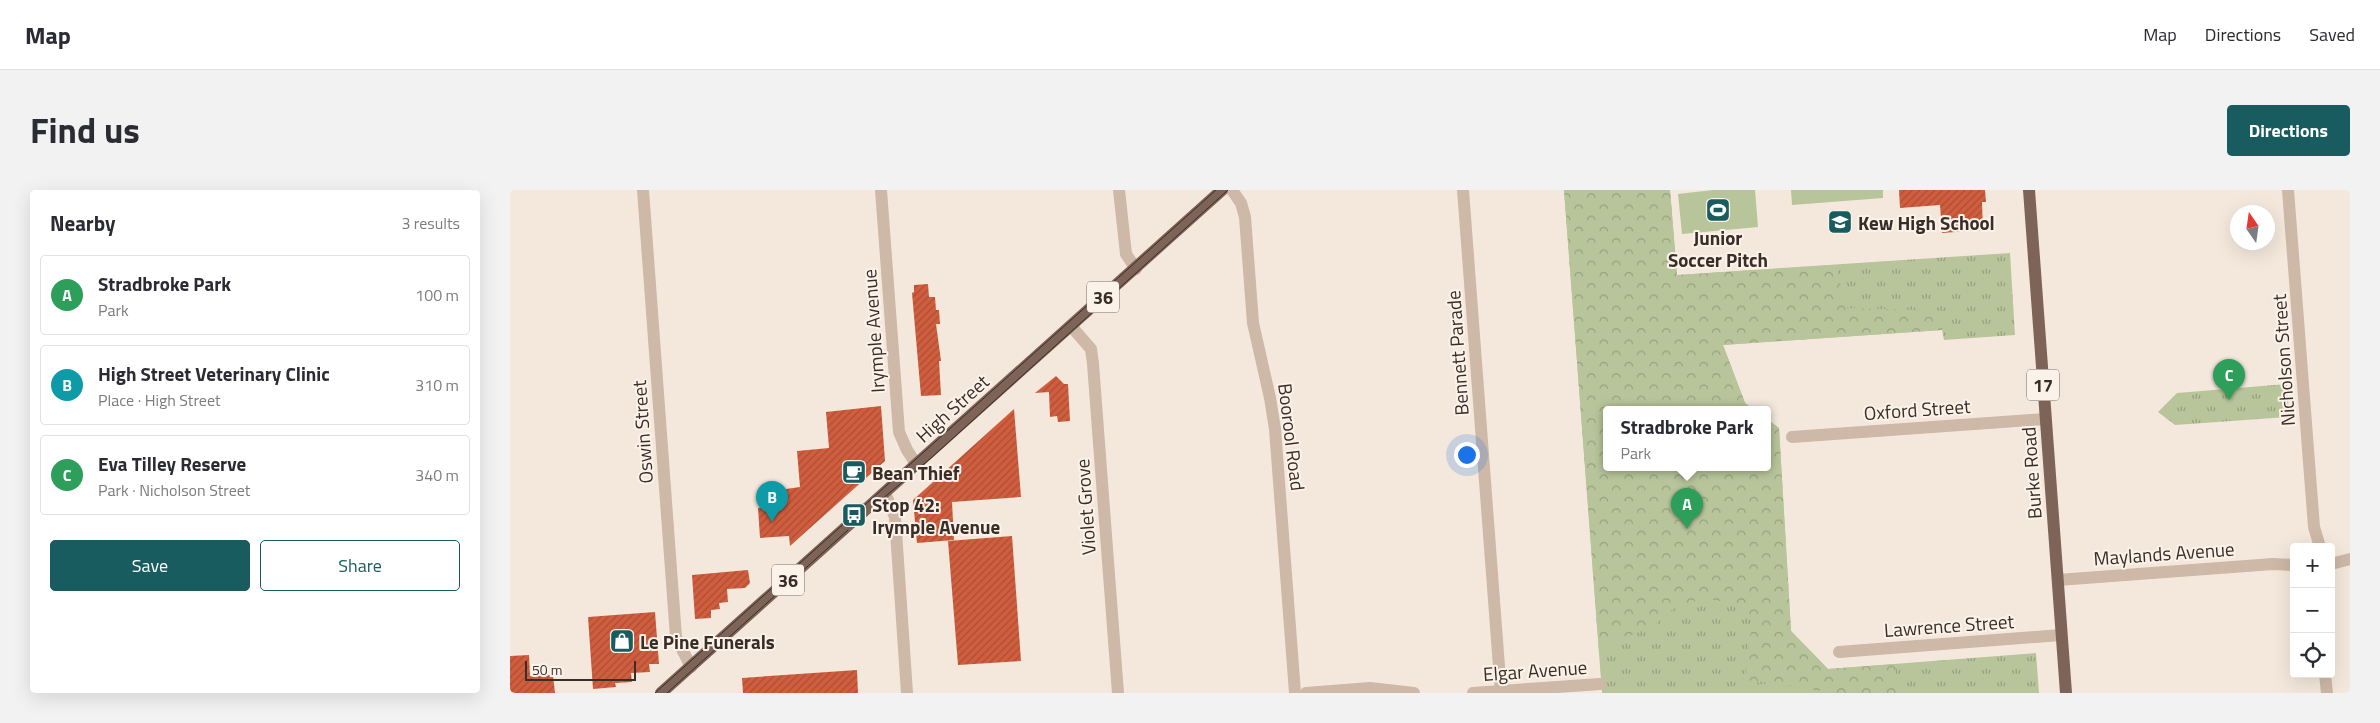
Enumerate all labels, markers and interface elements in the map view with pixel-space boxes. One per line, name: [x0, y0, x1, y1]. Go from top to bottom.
text: Map: [25, 17, 71, 53]
text: Map: [2143, 21, 2177, 48]
text: Directions: [2205, 21, 2281, 48]
text: Saved: [2309, 21, 2355, 48]
text: Find us: [30, 103, 140, 157]
button: Directions: [2227, 105, 2350, 156]
sports icon: Junior Soccer Pitch: [1705, 197, 1731, 223]
north arrow: [2230, 205, 2275, 250]
text: Nearby: [50, 207, 115, 239]
place label: Kew High School: [1858, 208, 1995, 237]
school or university icon: Kew High School: [1827, 209, 1853, 235]
text: 3 results: [401, 211, 460, 235]
place label: Junior Soccer Pitch: [1668, 223, 1768, 274]
street label: Irymple Avenue: [854, 268, 892, 394]
text: Stradbroke Park: [98, 269, 231, 298]
road number: 36: [1087, 281, 1119, 312]
text: A: [62, 283, 72, 307]
text: 100 m: [415, 283, 459, 307]
street label: Bennett Parade: [1438, 290, 1476, 416]
street label: Nicholson Street: [2264, 293, 2302, 427]
text: Park: [98, 298, 129, 322]
text: High Street Veterinary Clinic: [98, 359, 330, 388]
pin: C: [2213, 359, 2245, 400]
street label: High Street: [909, 367, 995, 449]
road number: 17: [2027, 370, 2059, 400]
text: B: [62, 373, 72, 397]
text: 310 m: [415, 373, 459, 397]
street label: Oswin Street: [624, 379, 660, 485]
street label: Boorool Road: [1271, 382, 1313, 492]
text: Place · High Street: [98, 388, 221, 412]
street label: Oxford Street: [1863, 391, 1972, 427]
popup: [1603, 406, 1771, 471]
text: Stradbroke Park: [1620, 412, 1754, 441]
street label: Burke Road: [2013, 426, 2049, 520]
text: Park: [1620, 441, 1651, 465]
your location: [1454, 442, 1480, 468]
text: Eva Tilley Reserve: [98, 449, 246, 478]
place label: Bean Thief: [872, 458, 960, 487]
street label: Violet Grove: [1067, 458, 1103, 556]
cafe icon: Bean Thief: [841, 459, 867, 485]
text: C: [63, 463, 71, 487]
text: 340 m: [415, 463, 459, 487]
text: Park · Nicholson Street: [98, 478, 250, 502]
pin: B: [756, 481, 788, 522]
pin: A: [1671, 488, 1703, 529]
place label: Stop 42: Irymple Avenue: [872, 490, 1000, 541]
bus stop icon: Stop 42: Irymple Avenue: [841, 502, 867, 528]
street label: Maylands Avenue: [2093, 534, 2235, 572]
button: Save: [50, 540, 250, 591]
button: Share: [260, 540, 460, 591]
map controls: [2290, 543, 2335, 678]
button: +: [2290, 543, 2335, 588]
road number: 36: [772, 564, 804, 596]
button: −: [2290, 588, 2335, 633]
street label: Lawrence Street: [1883, 606, 2015, 644]
place label: Le Pine Funerals: [640, 627, 775, 656]
shop icon: Le Pine Funerals: [609, 628, 635, 654]
button: locate: [2290, 633, 2335, 678]
street label: Elgar Avenue: [1482, 652, 1588, 688]
scale bar: [525, 658, 636, 681]
text: 50 m: [532, 659, 562, 680]

